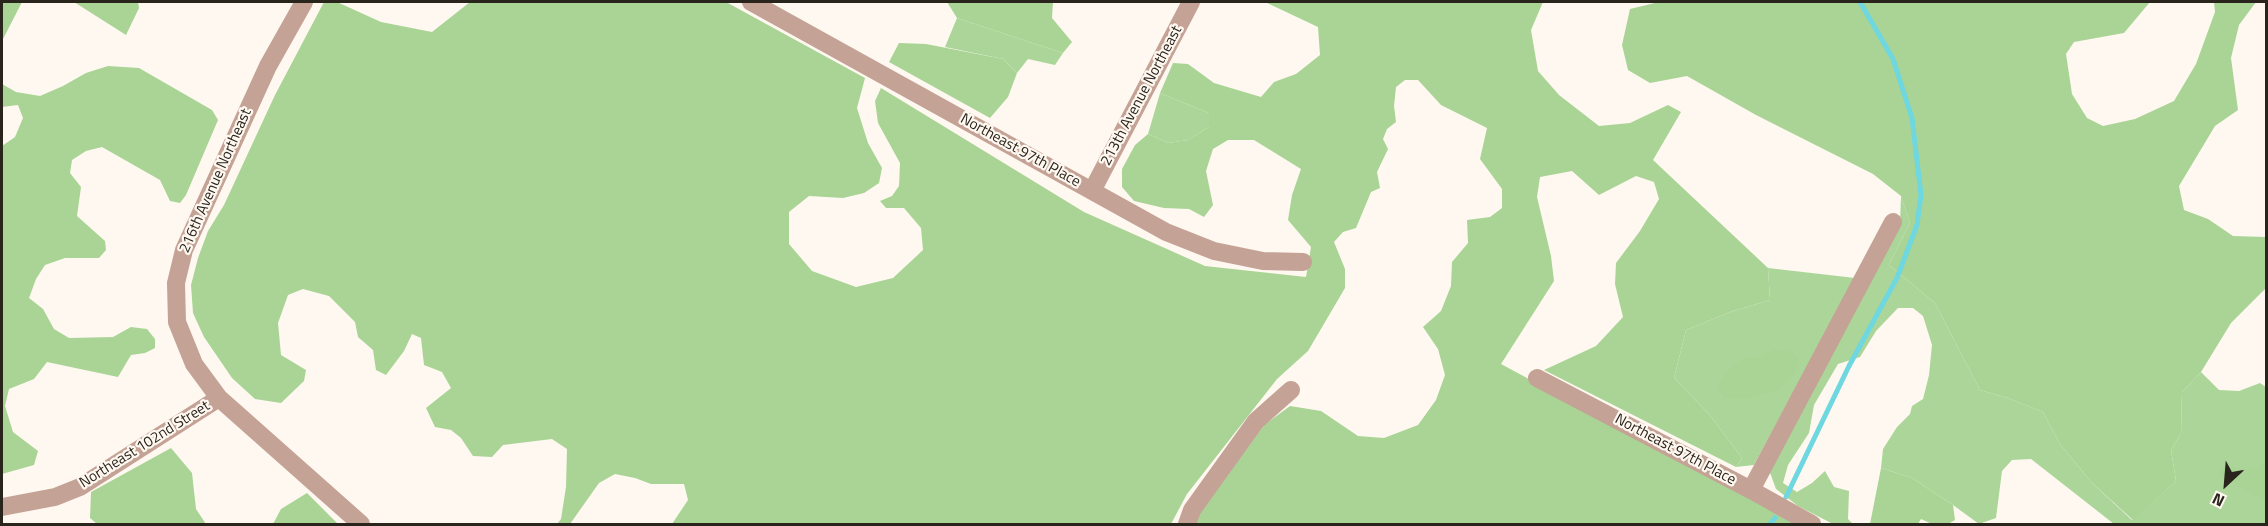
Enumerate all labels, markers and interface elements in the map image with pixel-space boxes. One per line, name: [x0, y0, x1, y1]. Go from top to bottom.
street label: 213th Avenue Northeast: [1097, 23, 1187, 169]
street label: 216th Avenue Northeast: [176, 106, 256, 256]
street label: Northeast 97th Place: [957, 111, 1083, 191]
street label: Northeast 102nd Street: [77, 398, 213, 492]
street label: Northeast 97th Place: [1611, 410, 1739, 490]
north arrow: [2196, 454, 2256, 514]
text: N: [2208, 487, 2228, 513]

